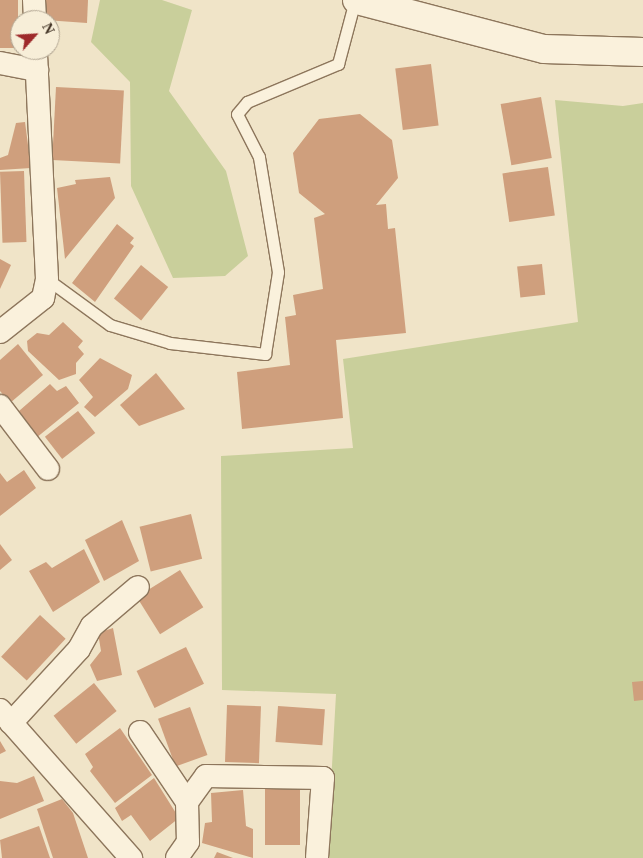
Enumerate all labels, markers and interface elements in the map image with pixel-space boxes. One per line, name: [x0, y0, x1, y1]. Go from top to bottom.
north arrow: [10, 10, 60, 60]
text: N: [39, 21, 57, 36]

